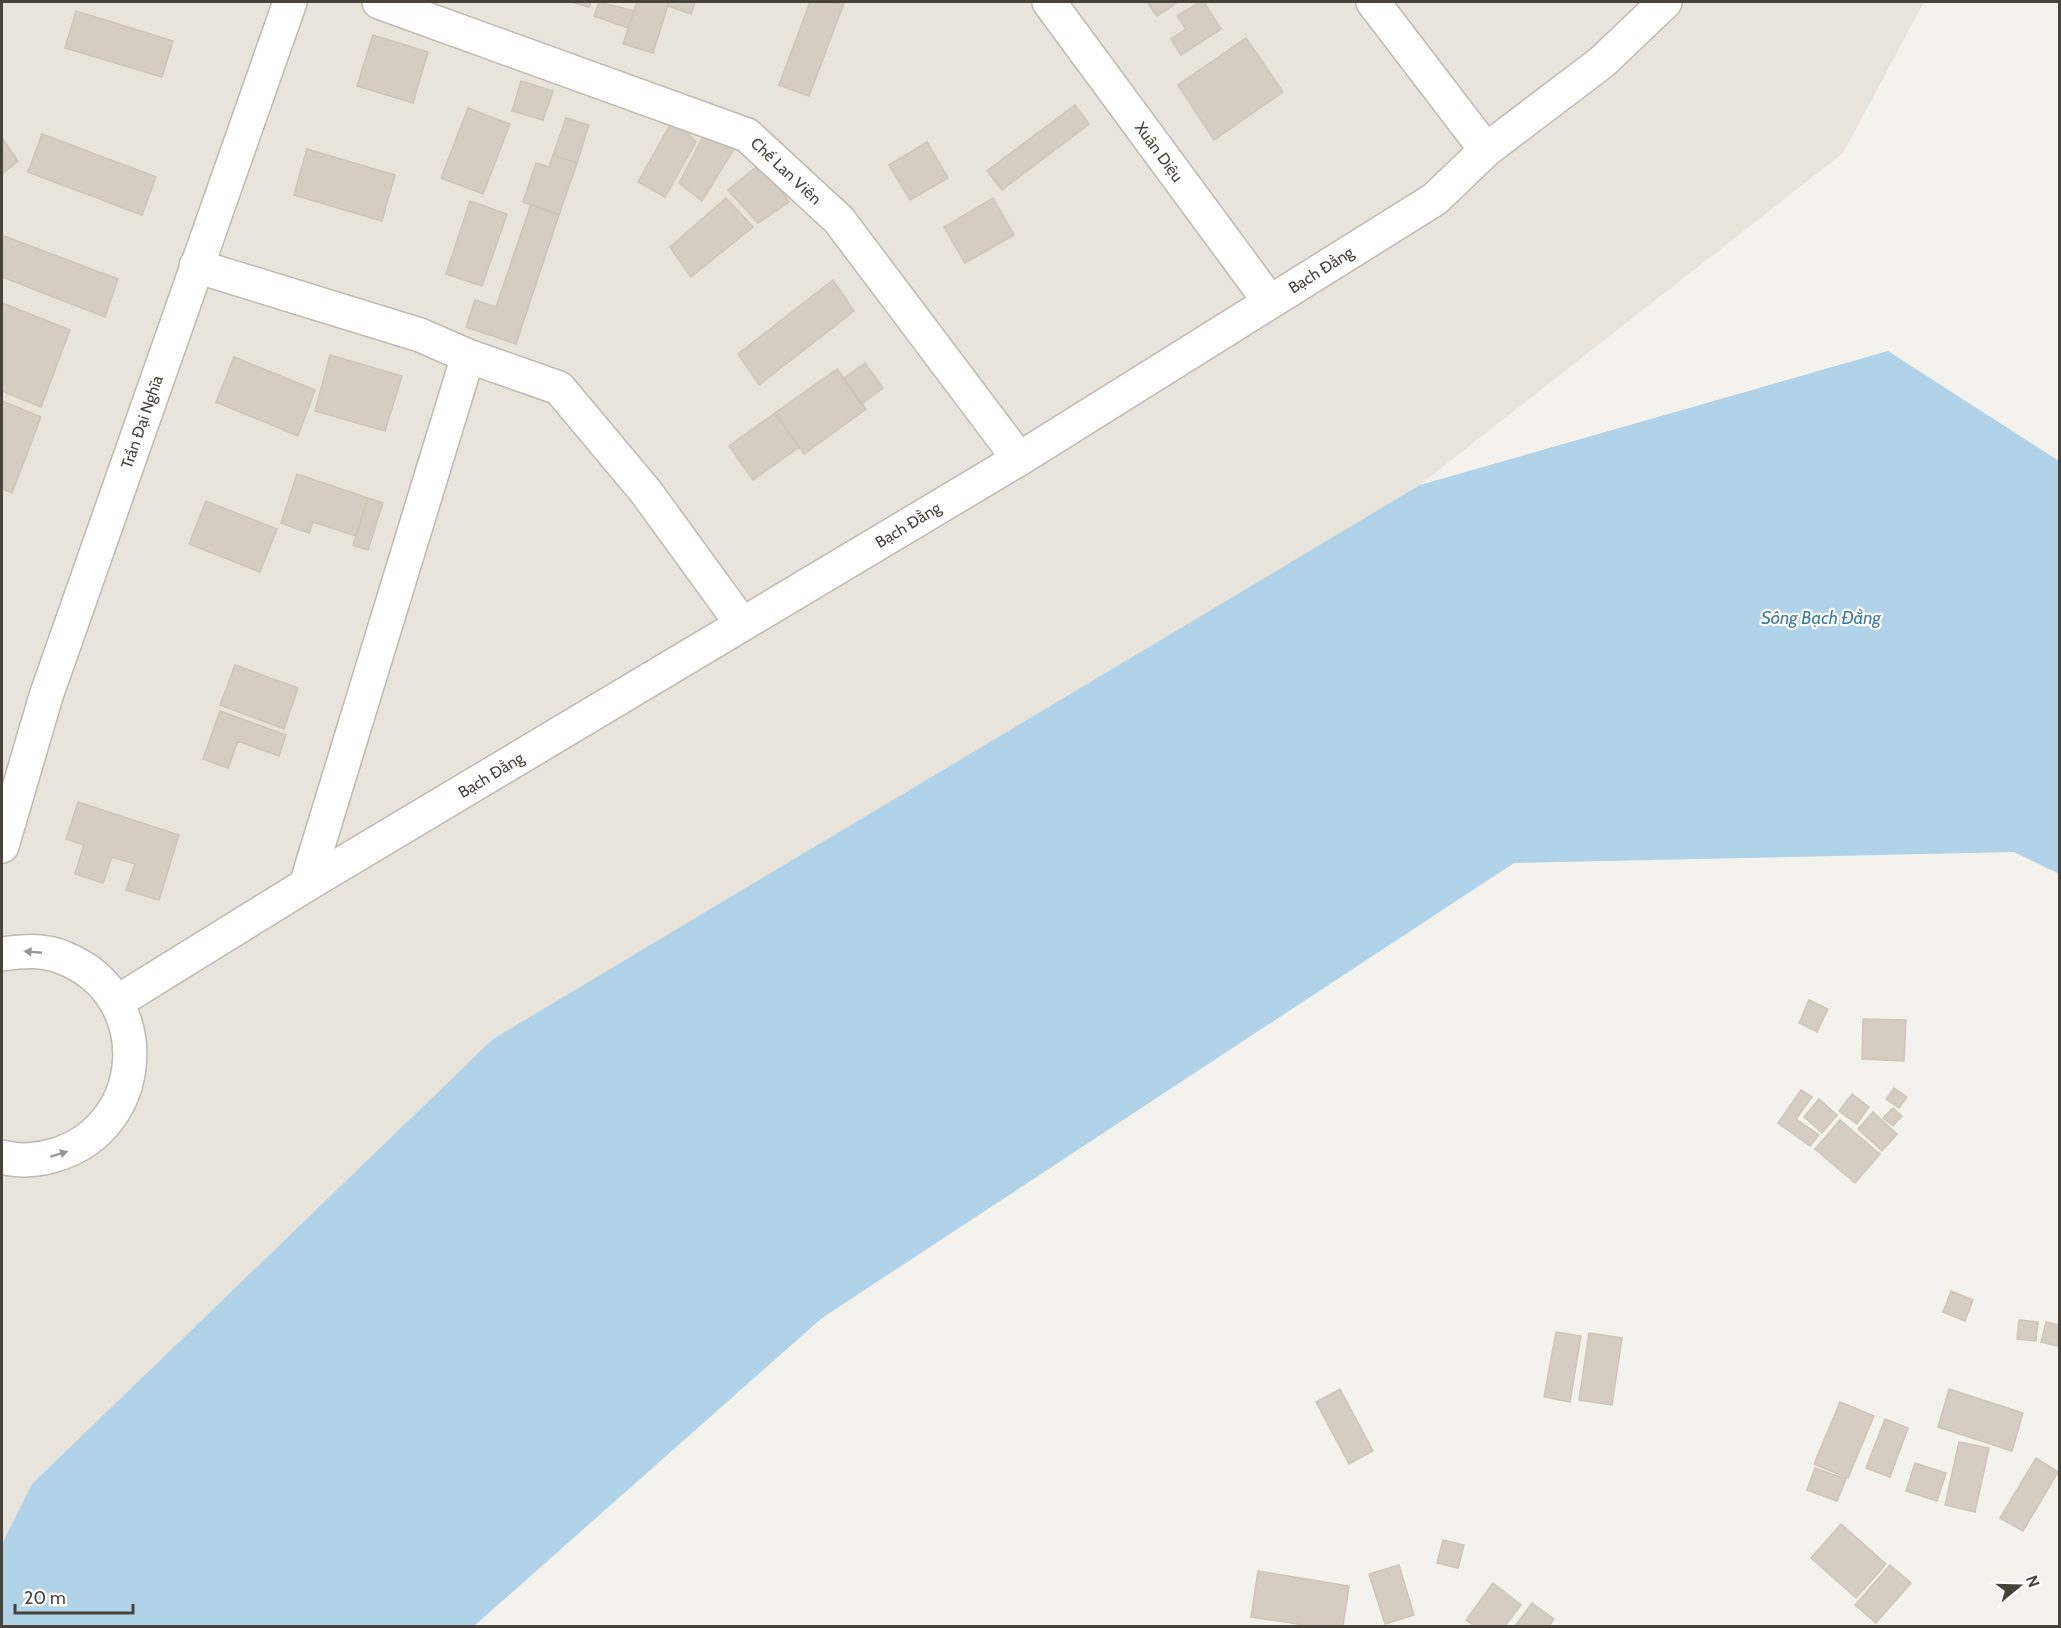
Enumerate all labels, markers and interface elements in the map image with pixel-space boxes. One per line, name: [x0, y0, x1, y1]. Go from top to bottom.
street label: Xuân Diệu: [1131, 118, 1187, 186]
street label: Chế Lan Viên: [747, 134, 825, 209]
street label: Bạch Đằng: [1285, 242, 1358, 297]
street label: Trần Đại Nghĩa: [117, 373, 167, 471]
street label: Bạch Đằng: [872, 498, 945, 552]
water label: Sông Bạch Đằng: [1761, 607, 1882, 629]
street label: Bạch Đằng: [455, 748, 528, 802]
one-way arrow: [23, 947, 42, 957]
one-way arrow: [50, 1149, 68, 1158]
north arrow: [1989, 1556, 2049, 1616]
text: N: [2022, 1573, 2044, 1590]
scale bar: [15, 1577, 134, 1615]
text: 20 m: [24, 1587, 66, 1609]

